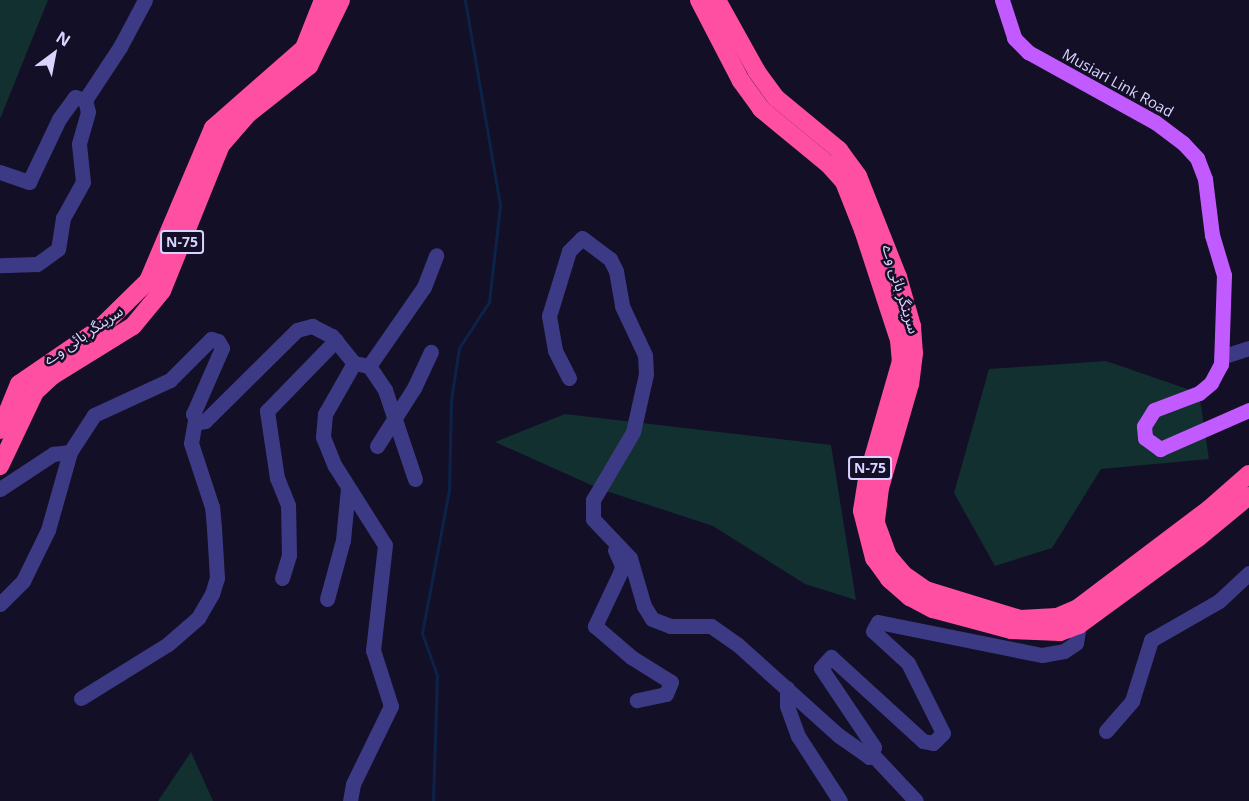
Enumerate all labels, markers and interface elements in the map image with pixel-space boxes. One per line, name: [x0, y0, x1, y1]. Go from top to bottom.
north arrow: [24, 24, 84, 84]
text: N: [52, 26, 75, 52]
street label: Musiari Link Road: [1059, 45, 1177, 121]
road number: N-75: [160, 231, 204, 253]
street label: سرینگر ہائی وے: [879, 242, 923, 336]
street label: سرینگر ہائی وے: [40, 302, 126, 368]
road number: N-75: [848, 457, 892, 479]

